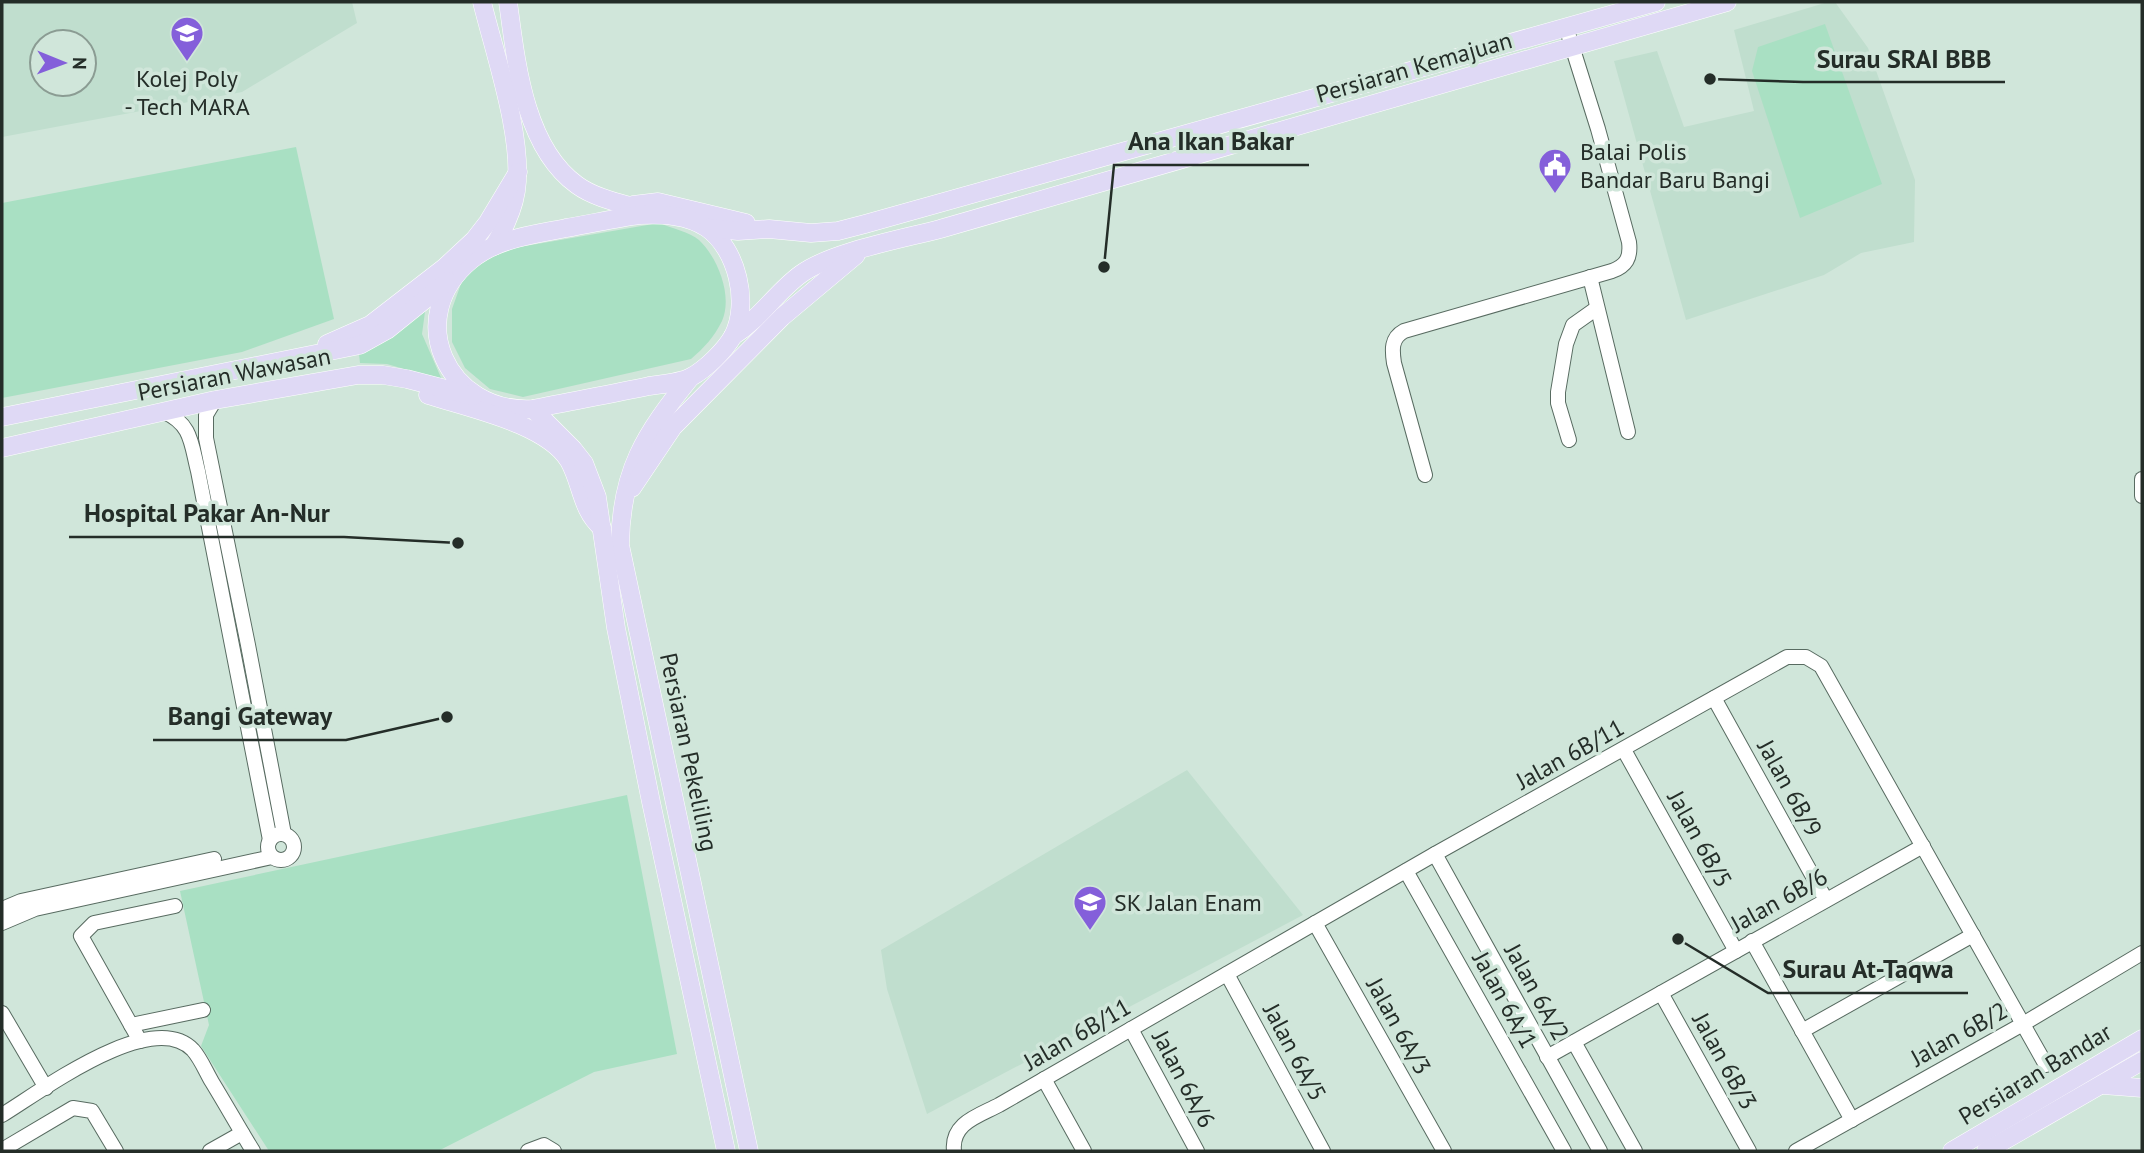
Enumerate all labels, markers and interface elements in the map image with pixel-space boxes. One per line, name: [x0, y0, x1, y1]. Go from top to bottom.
school or university icon: Kolej Poly - Tech MARA: [168, 14, 206, 63]
street label: Persiaran Kemajuan: [1312, 24, 1516, 110]
north arrow: [28, 28, 98, 98]
callout: Surau SRAI BBB: [1803, 35, 2005, 82]
text: Surau SRAI BBB: [1817, 42, 1991, 75]
text: N: [68, 57, 92, 70]
place label: Kolej Poly - Tech MARA: [124, 63, 250, 122]
callout: Ana Ikan Bakar: [1114, 118, 1309, 165]
text: Ana Ikan Bakar: [1128, 124, 1295, 157]
place label: Balai Polis Bandar Baru Bangi: [1580, 136, 1770, 195]
public building icon: Balai Polis Bandar Baru Bangi: [1536, 146, 1574, 195]
street label: Persiaran Wawasan: [135, 340, 333, 408]
callout: Hospital Pakar An-Nur: [69, 490, 344, 537]
text: Hospital Pakar An-Nur: [84, 496, 331, 529]
street label: Persiaran Pekeliling: [653, 650, 725, 854]
callout: Bangi Gateway: [153, 693, 346, 740]
text: Bangi Gateway: [168, 699, 333, 732]
street label: Jalan 6B/11: [1510, 712, 1630, 797]
street label: Jalan 6B/9: [1750, 733, 1829, 842]
street label: Jalan 6B/5: [1660, 784, 1739, 893]
street label: Jalan 6B/6: [1724, 861, 1833, 940]
school or university icon: SK Jalan Enam: [1071, 883, 1109, 932]
place label: SK Jalan Enam: [1114, 887, 1262, 918]
street label: Jalan 6A/2: [1497, 937, 1576, 1046]
street label: Jalan 6A/1: [1465, 945, 1544, 1054]
callout: Surau At-Taqwa: [1768, 946, 1968, 993]
text: Surau At-Taqwa: [1782, 952, 1954, 985]
street label: Jalan 6A/3: [1359, 971, 1438, 1080]
street label: Jalan 6B/11: [1017, 991, 1136, 1078]
street label: Jalan 6B/2: [1904, 995, 2013, 1074]
street label: Jalan 6A/5: [1256, 997, 1334, 1106]
street label: Jalan 6B/3: [1685, 1006, 1764, 1115]
street label: Persiaran Bandar: [1953, 1016, 2117, 1132]
street label: Jalan 6A/6: [1145, 1024, 1223, 1133]

